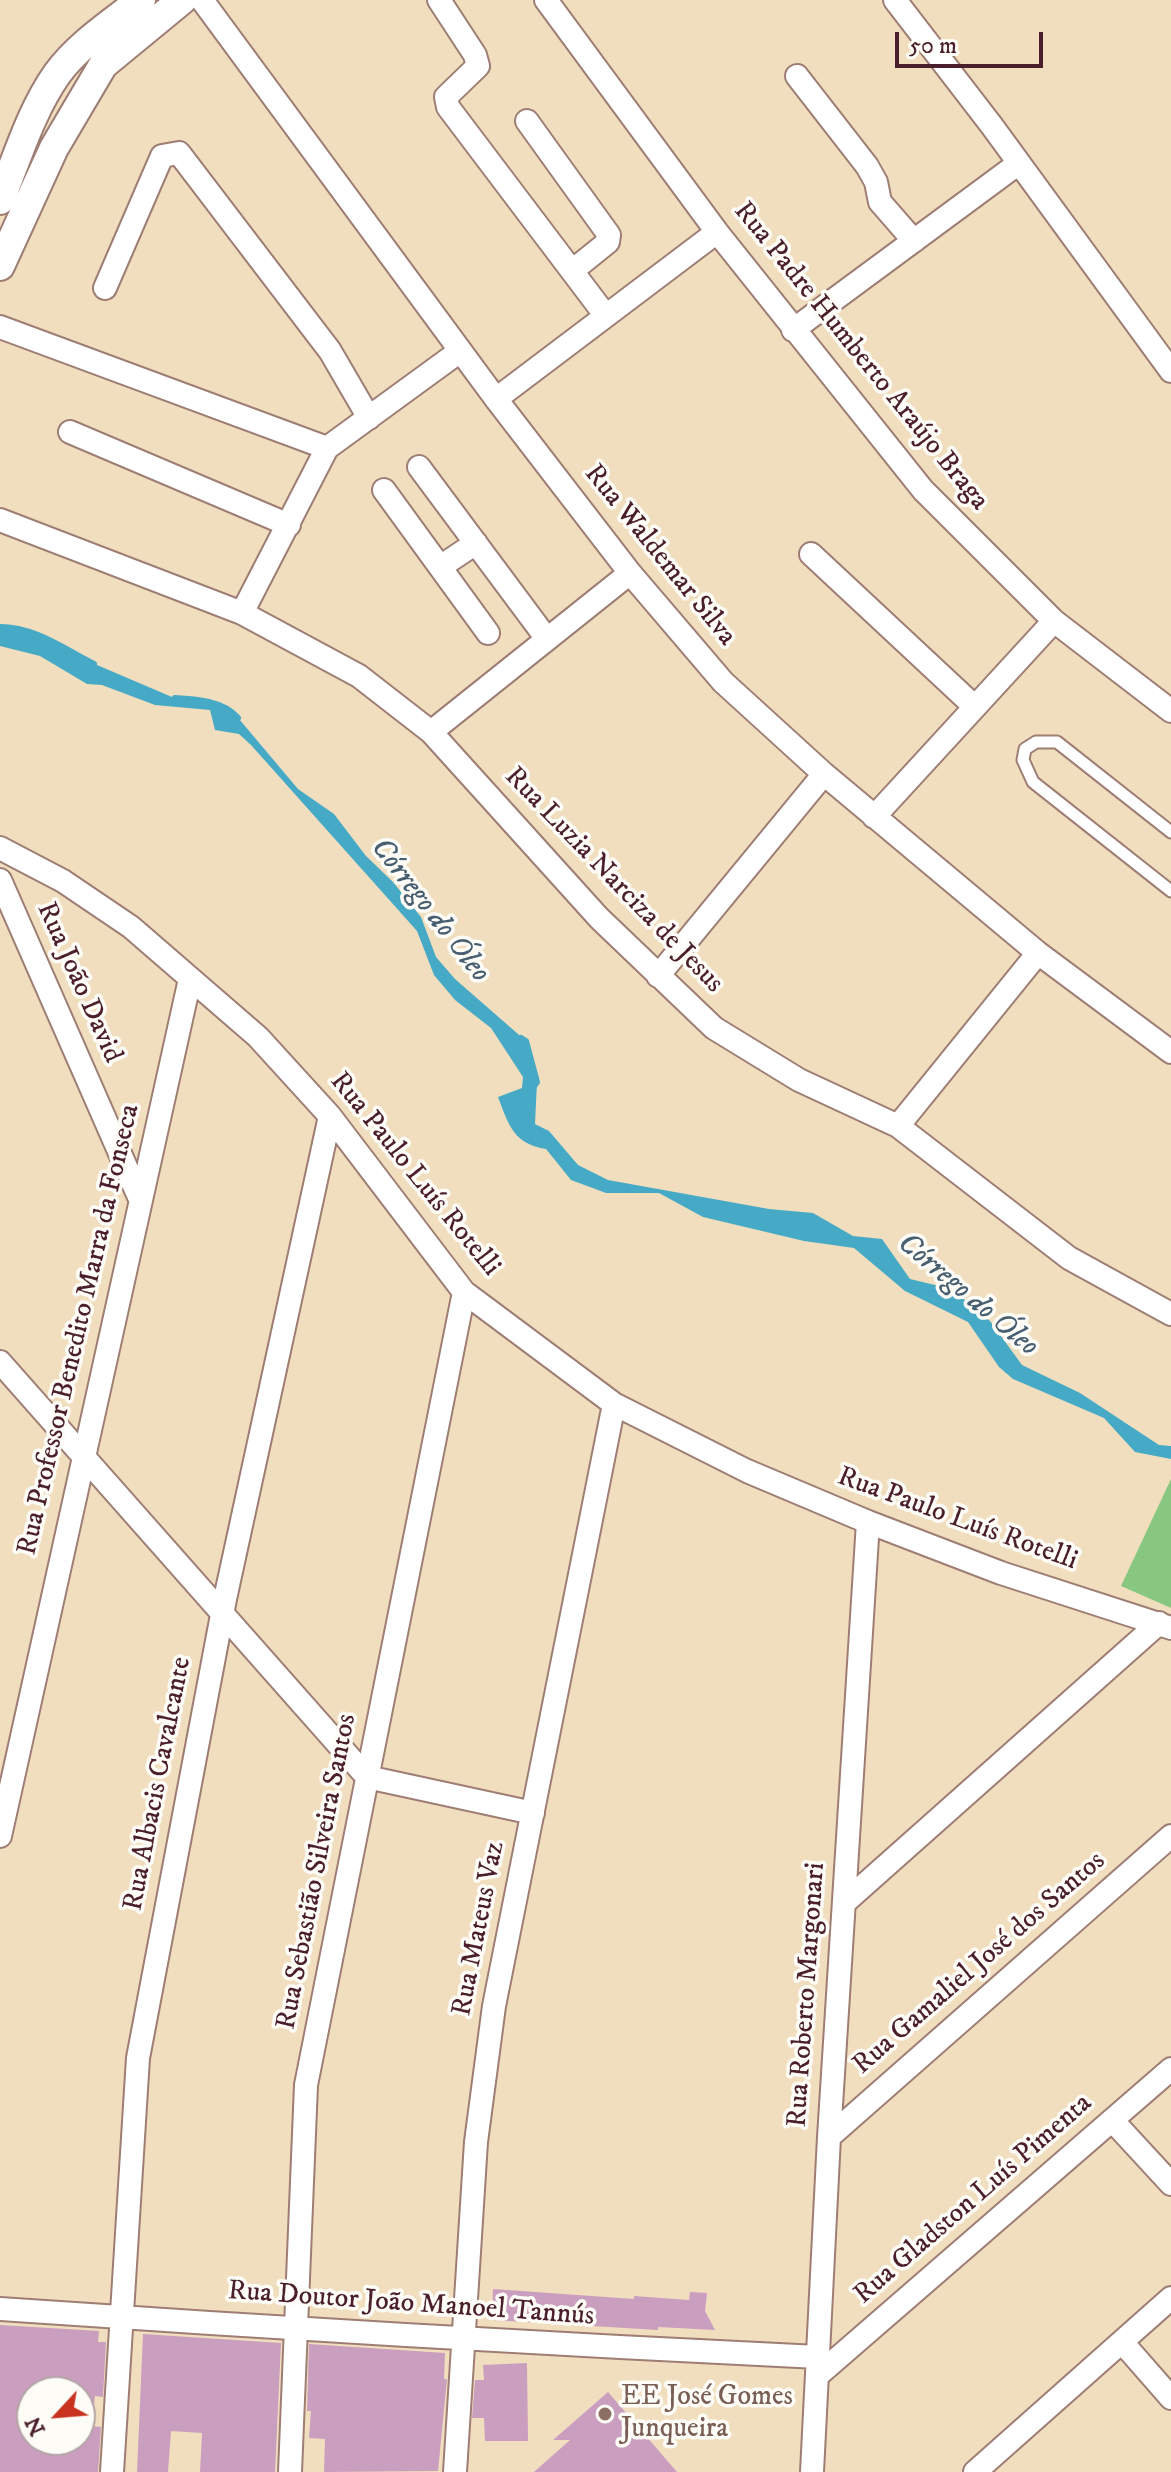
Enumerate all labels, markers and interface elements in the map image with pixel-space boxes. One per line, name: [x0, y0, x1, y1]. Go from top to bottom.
scale bar: [899, 16, 1047, 66]
text: 50 m: [909, 31, 957, 61]
street label: Rua Padre Humberto Araújo Braga: [725, 196, 995, 518]
street label: Rua Waldemar Silva: [576, 459, 742, 653]
street label: Rua Luzia Narciza de Jesus: [496, 761, 730, 1001]
water label: Córrego do Óleo: [361, 832, 497, 990]
street label: Rua João David: [28, 898, 128, 1068]
street label: Rua Paulo Luís Rotelli: [321, 1066, 507, 1284]
street label: Rua Professor Benedito Marra da Fonseca: [12, 1101, 148, 1559]
water label: Córrego do Óleo: [889, 1226, 1045, 1366]
street label: Rua Paulo Luís Rotelli: [833, 1461, 1081, 1579]
street label: Rua Albacis Cavalcante: [118, 1654, 200, 1914]
street label: Rua Sebastião Silveira Santos: [271, 1711, 365, 2033]
street label: Rua Mateus Vaz: [447, 1839, 513, 2019]
street label: Rua Gamaliel José dos Santos: [847, 1845, 1113, 2083]
street label: Rua Roberto Margonari: [782, 1862, 834, 2128]
street label: Rua Gladston Luís Pimenta: [848, 2088, 1100, 2312]
street label: Rua Doutor João Manoel Tannús: [227, 2275, 595, 2335]
north arrow: [16, 2376, 96, 2456]
place label: EE José Gomes Junqueira: [621, 2381, 793, 2447]
marker: EE José Gomes Junqueira: [596, 2405, 614, 2423]
text: N: [20, 2412, 52, 2440]

